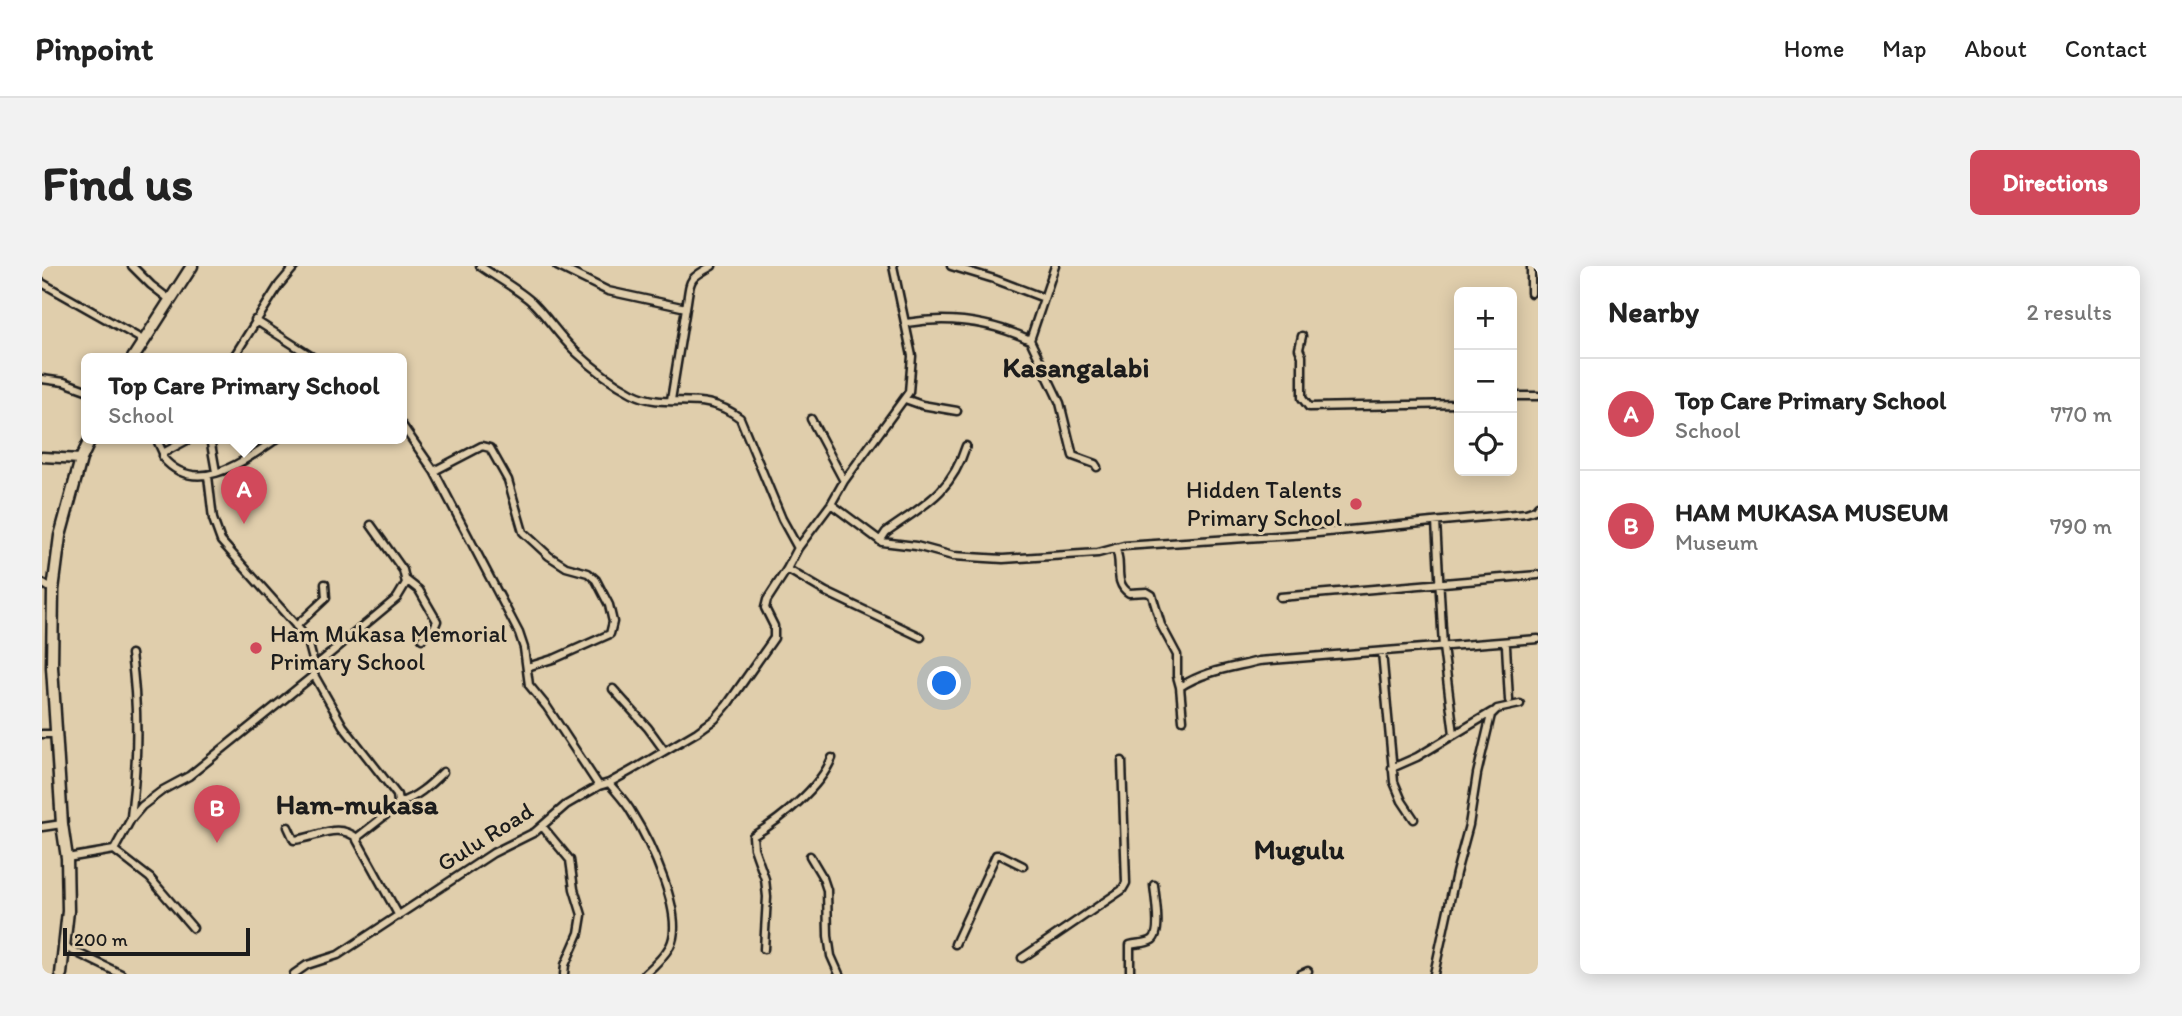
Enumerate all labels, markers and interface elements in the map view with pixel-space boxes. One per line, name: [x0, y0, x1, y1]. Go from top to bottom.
text: Pinpoint: [35, 29, 153, 68]
text: Home: [1784, 34, 1844, 63]
text: Map: [1882, 34, 1926, 63]
text: About: [1964, 34, 2027, 63]
text: Contact: [2065, 34, 2147, 63]
button: Directions: [1970, 150, 2140, 215]
text: Find us: [42, 153, 193, 212]
map controls: [1454, 287, 1517, 476]
button: +: [1454, 287, 1517, 350]
text: Nearby: [1608, 293, 1699, 330]
text: 2 results: [2026, 298, 2112, 326]
district label: Kasangalabi: [1003, 350, 1149, 384]
button: −: [1454, 350, 1517, 413]
popup: [81, 353, 407, 444]
text: Top Care Primary School: [108, 369, 380, 401]
text: Top Care Primary School: [1675, 384, 1946, 416]
text: A: [1624, 400, 1638, 428]
text: 770 m: [2050, 400, 2112, 428]
text: School: [108, 401, 174, 429]
button: locate: [1454, 413, 1517, 476]
text: School: [1675, 416, 1740, 444]
pin: A: [221, 466, 267, 524]
place label: Hidden Talents Primary School: [1186, 475, 1342, 532]
marker: Hidden Talents Primary School: [1348, 496, 1364, 512]
text: HAM MUKASA MUSEUM: [1675, 496, 1949, 528]
text: B: [1624, 512, 1638, 540]
text: 790 m: [2050, 512, 2112, 540]
text: Museum: [1675, 528, 1758, 556]
place label: Ham Mukasa Memorial Primary School: [270, 619, 507, 676]
marker: Ham Mukasa Memorial Primary School: [248, 640, 264, 656]
your location: [927, 666, 961, 700]
pin: B: [194, 785, 240, 843]
district label: Ham-mukasa: [276, 787, 439, 821]
street label: Gulu Road: [431, 796, 538, 877]
district label: Mugulu: [1254, 832, 1345, 866]
scale bar: [63, 925, 250, 957]
text: 200 m: [74, 928, 128, 951]

